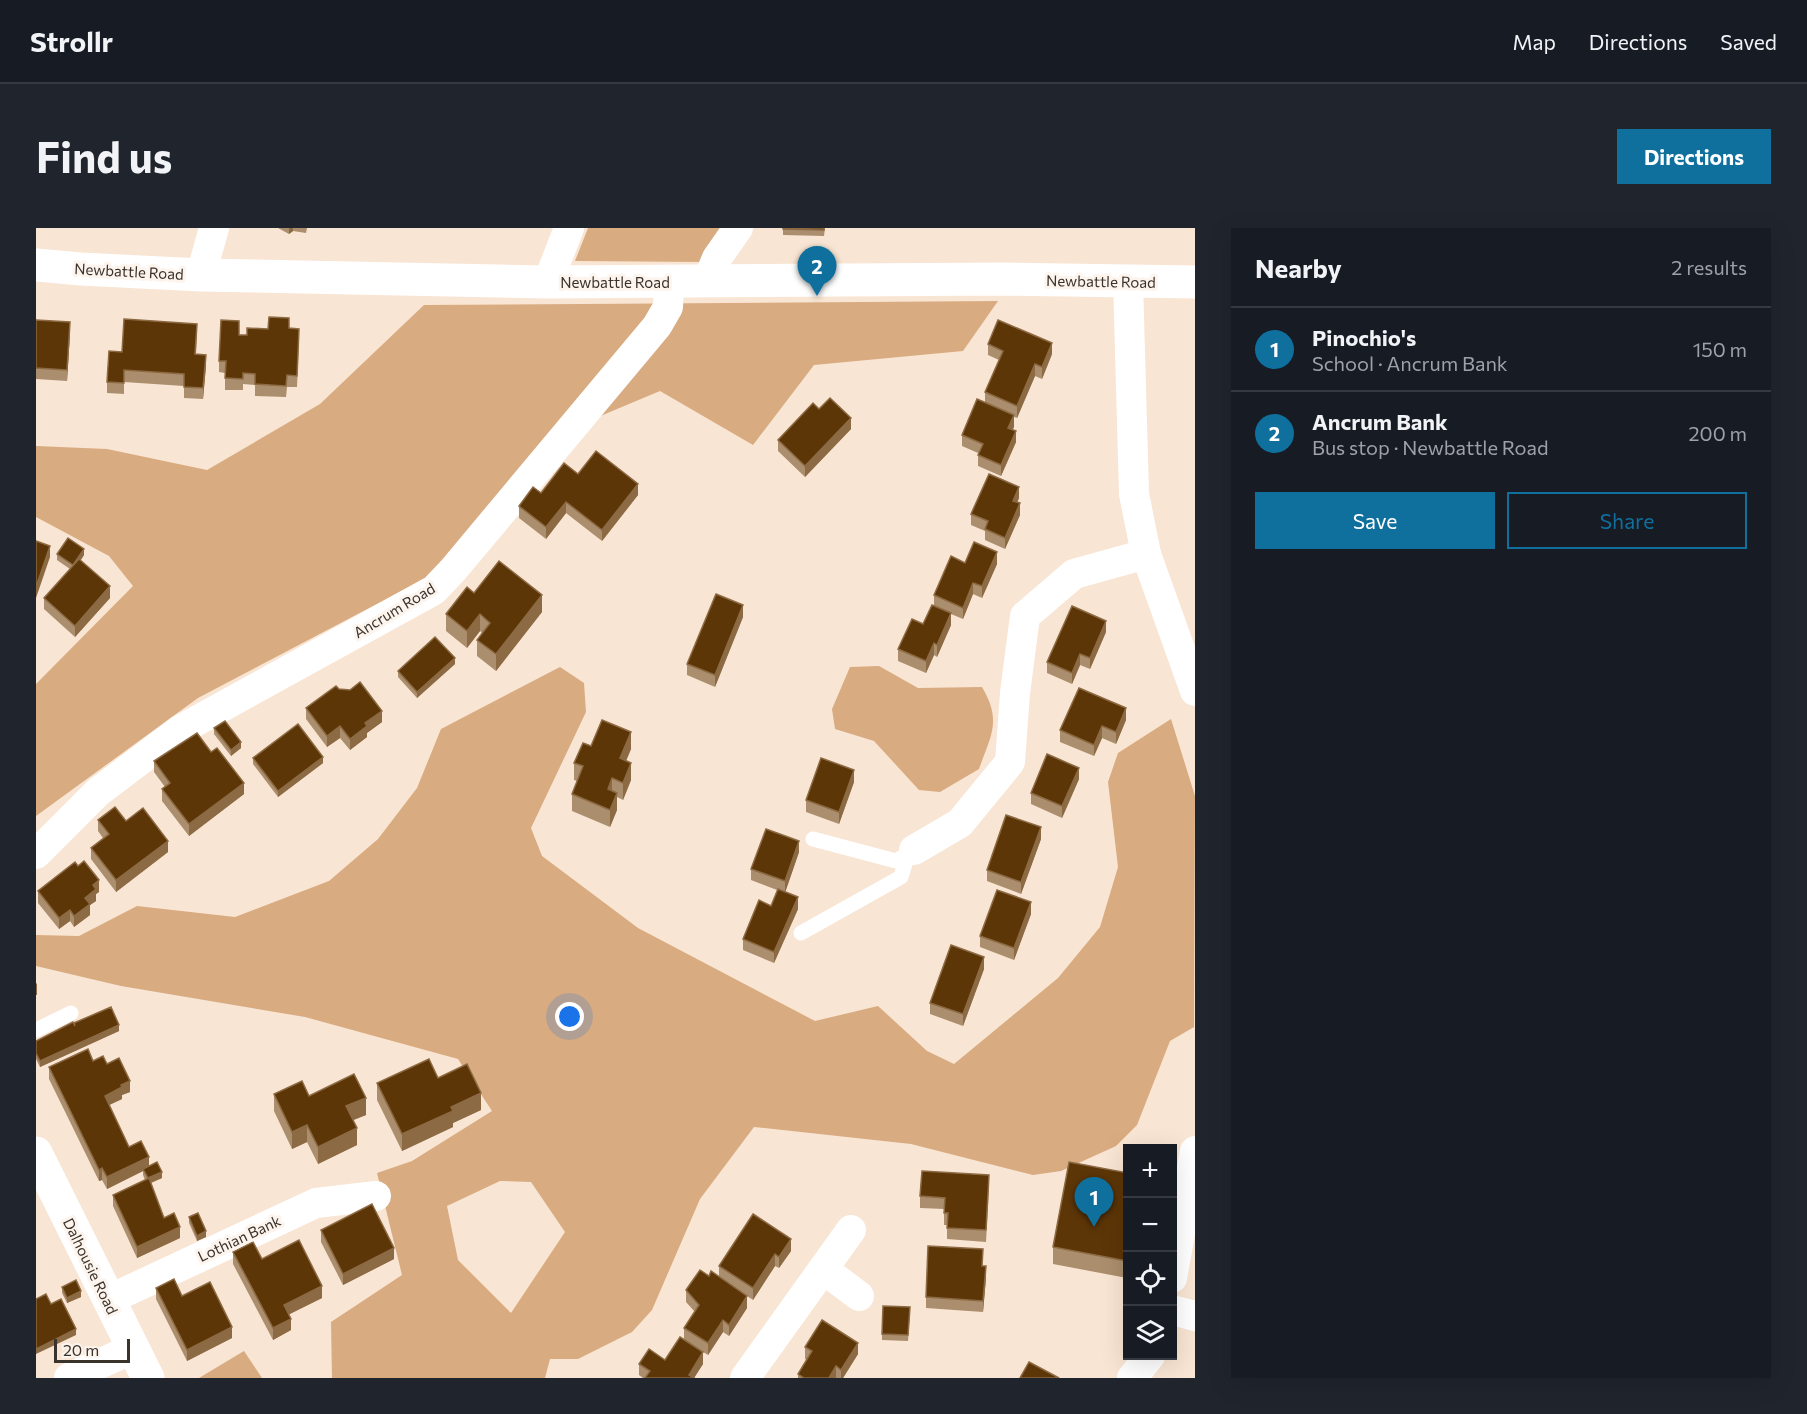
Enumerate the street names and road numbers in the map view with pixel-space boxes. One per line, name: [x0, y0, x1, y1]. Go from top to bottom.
street label: Newbattle Road: [74, 259, 184, 283]
street label: Newbattle Road: [1046, 271, 1156, 291]
street label: Newbattle Road: [560, 273, 670, 291]
street label: Ancrum Road: [350, 579, 438, 641]
street label: Lothian Bank: [195, 1211, 283, 1265]
street label: Dalhousie Road: [60, 1215, 122, 1317]

